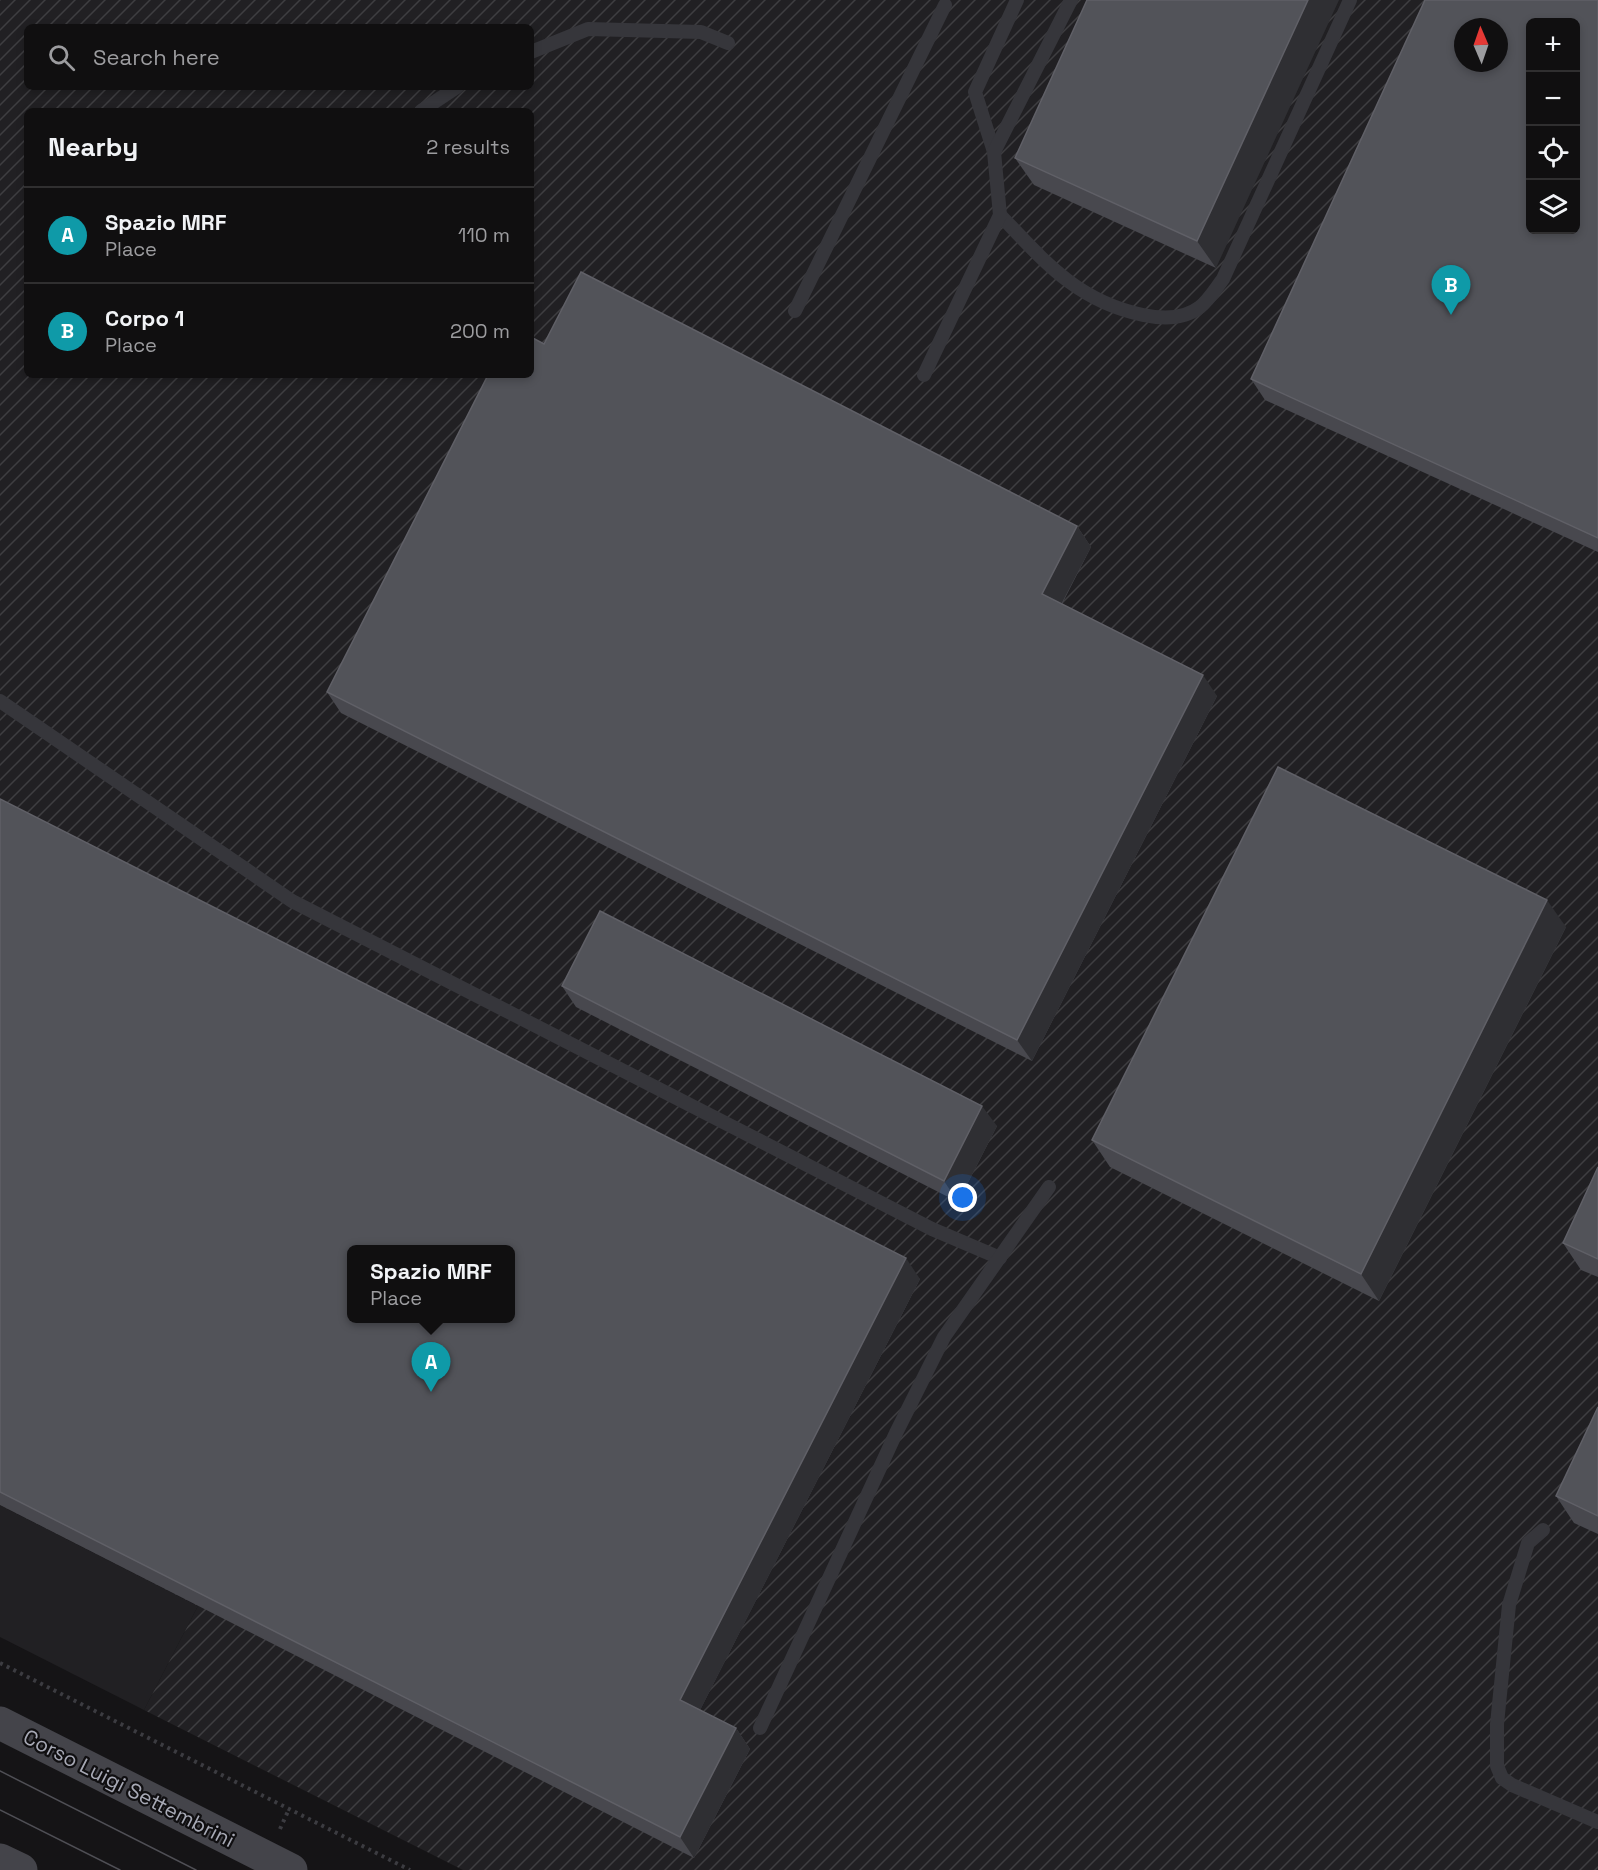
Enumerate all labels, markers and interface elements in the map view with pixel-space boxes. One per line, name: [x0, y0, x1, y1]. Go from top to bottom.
north arrow: [1454, 18, 1508, 72]
map controls: [1526, 18, 1580, 234]
button: +: [1526, 18, 1580, 72]
search box: [24, 24, 534, 90]
icon: search: [45, 41, 78, 74]
text: Search here: [93, 43, 220, 71]
button: −: [1526, 72, 1580, 126]
button: locate: [1526, 126, 1580, 180]
text: Nearby: [48, 130, 138, 164]
text: 2 results: [426, 134, 510, 160]
button: layers: [1526, 180, 1580, 234]
text: Spazio MRF: [105, 208, 226, 236]
text: A: [61, 222, 74, 248]
text: 110 m: [458, 222, 510, 248]
text: Place: [105, 236, 157, 262]
pin: B: [1432, 266, 1470, 315]
text: Corpo 1: [105, 304, 184, 332]
text: B: [61, 318, 74, 344]
text: 200 m: [450, 318, 510, 344]
text: Place: [105, 332, 157, 358]
your location: [948, 1183, 977, 1212]
popup: [347, 1245, 515, 1323]
text: Spazio MRF: [370, 1257, 492, 1285]
text: Place: [370, 1285, 422, 1311]
pin: A: [412, 1342, 450, 1392]
street label: Corso Luigi Settembrini: [19, 1723, 239, 1853]

